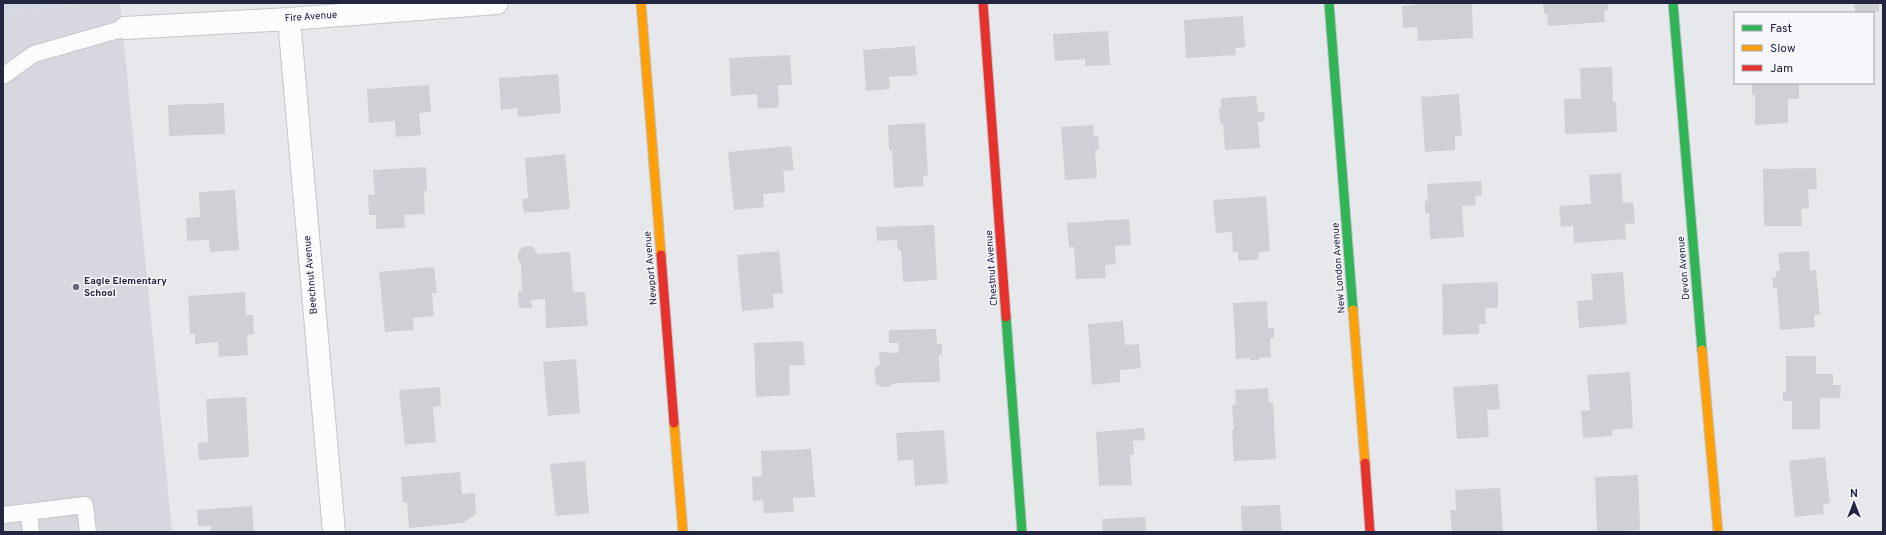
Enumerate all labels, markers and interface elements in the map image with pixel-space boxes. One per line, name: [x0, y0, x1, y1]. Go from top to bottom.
street label: Fire Avenue: [284, 9, 338, 25]
legend: [1734, 12, 1874, 84]
text: Fast: [1770, 21, 1792, 37]
text: Slow: [1770, 41, 1796, 57]
text: Jam: [1770, 61, 1793, 77]
street label: New London Avenue: [1329, 222, 1349, 314]
street label: Chestnut Avenue: [983, 230, 1001, 306]
street label: Newport Avenue: [641, 231, 661, 305]
street label: Beechnut Avenue: [301, 235, 321, 315]
street label: Devon Avenue: [1675, 236, 1693, 300]
place label: Eagle Elementary School: [84, 275, 167, 300]
marker: Eagle Elementary School: [71, 282, 81, 292]
north arrow: [1834, 483, 1874, 523]
text: N: [1850, 487, 1858, 501]

